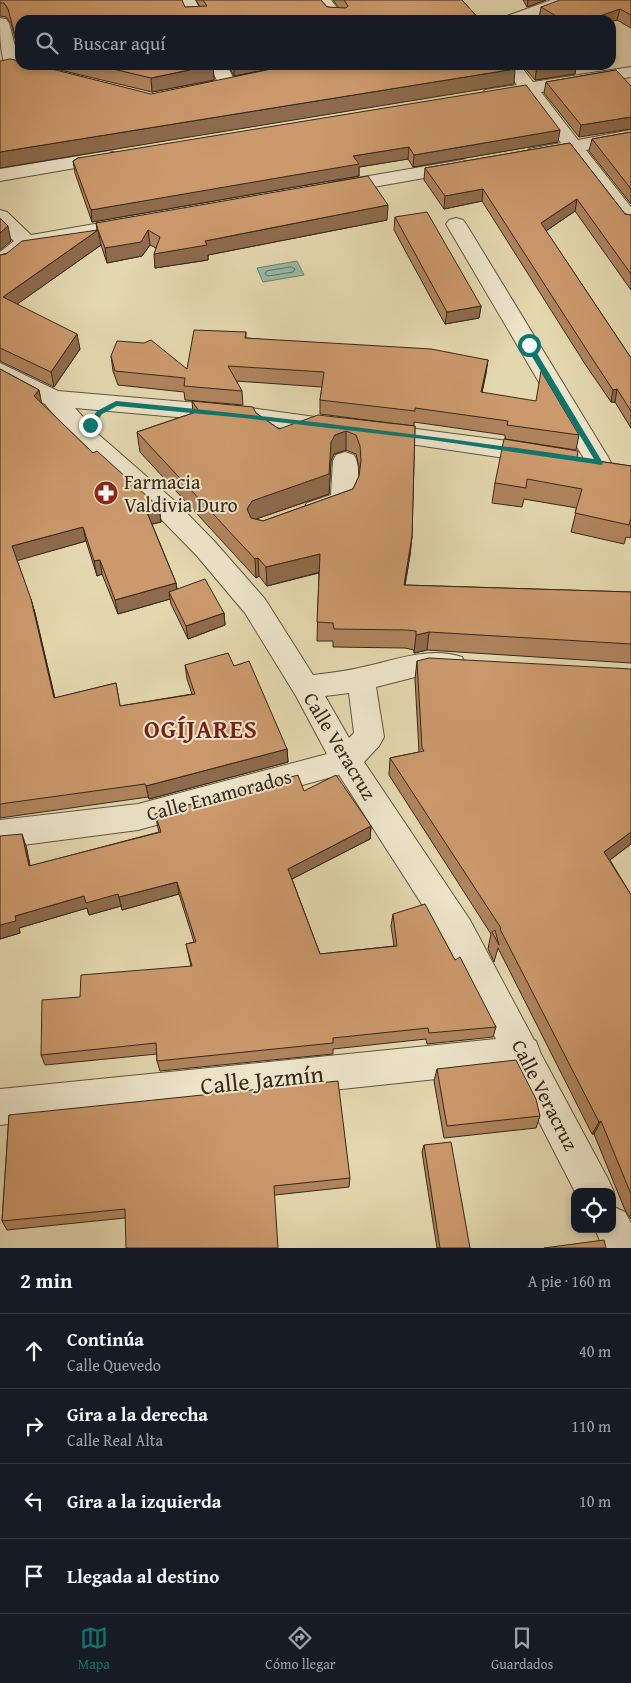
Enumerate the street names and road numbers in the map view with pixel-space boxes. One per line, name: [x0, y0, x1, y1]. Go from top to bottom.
street label: Calle Veracruz: [297, 686, 384, 805]
street label: Calle Enamorados: [143, 761, 295, 828]
street label: Calle Veracruz: [505, 1034, 586, 1155]
street label: Calle Jazmín: [199, 1056, 326, 1103]

